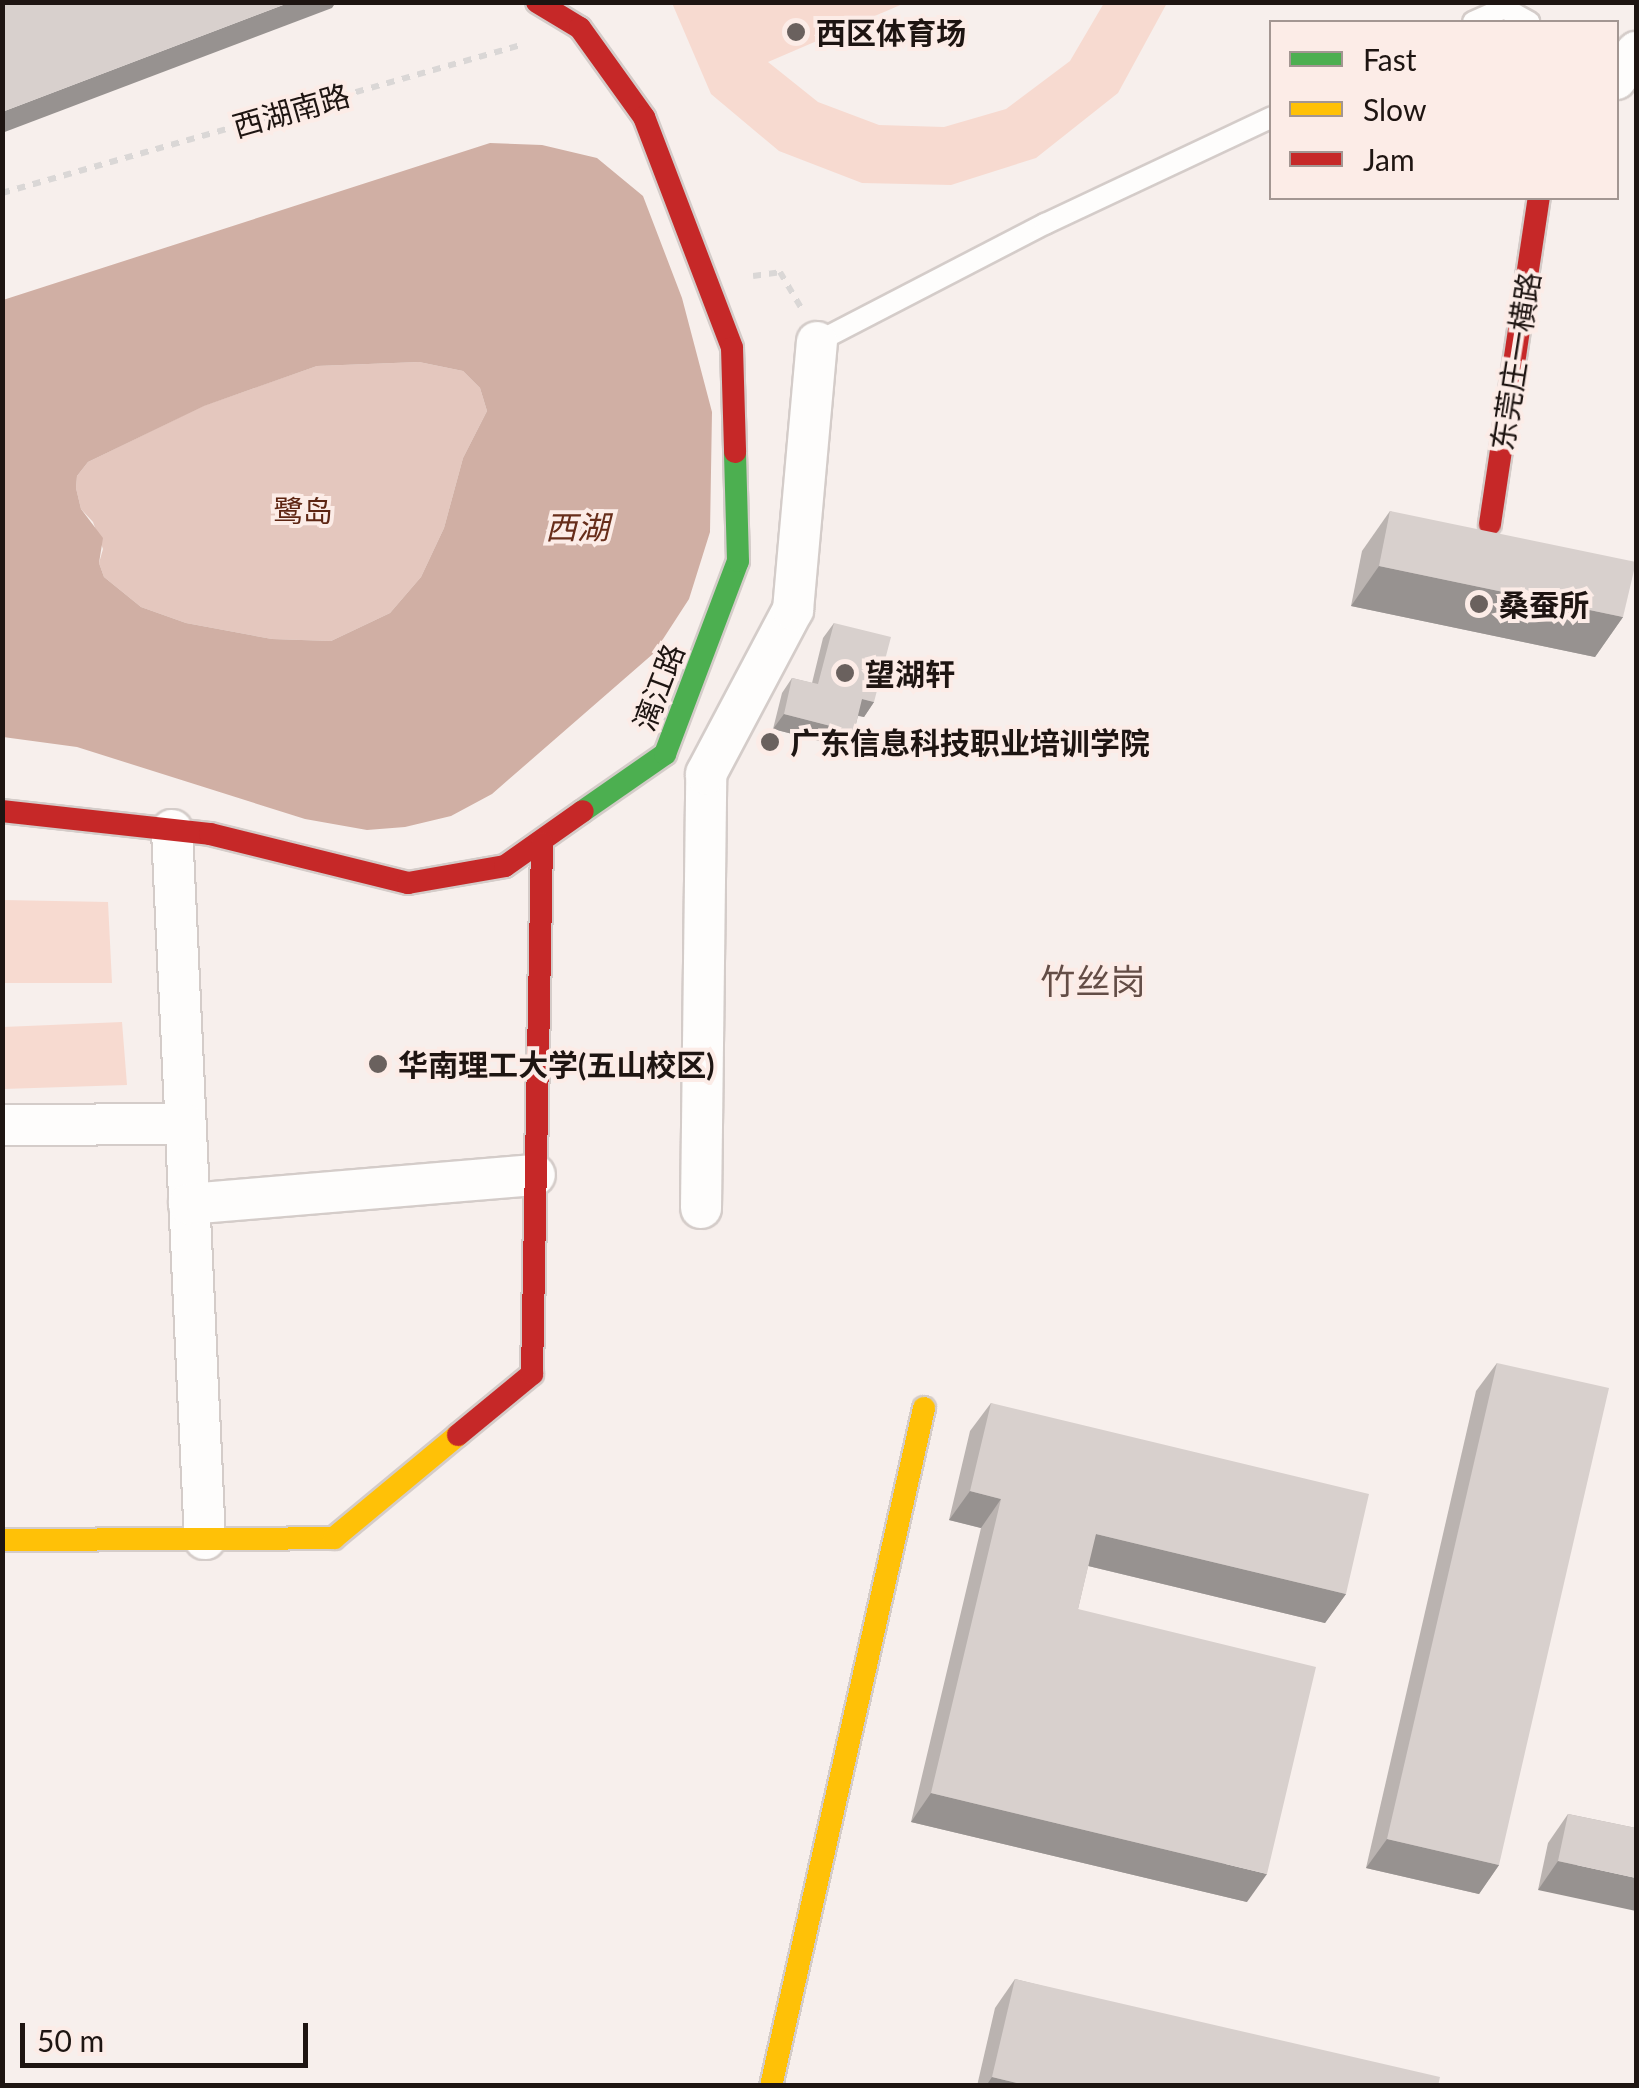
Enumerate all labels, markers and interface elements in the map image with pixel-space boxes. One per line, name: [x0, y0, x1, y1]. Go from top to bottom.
place label: 西区体育场: [816, 14, 966, 50]
legend: [1269, 20, 1619, 200]
marker: 西区体育场: [785, 21, 807, 43]
text: Fast: [1363, 41, 1417, 77]
street label: 西湖南路: [228, 76, 354, 144]
text: Slow: [1363, 91, 1426, 127]
text: Jam: [1363, 141, 1415, 177]
street label: 东莞庄一横路: [1483, 269, 1547, 453]
park label: 鹭岛: [273, 492, 333, 528]
water label: 西湖: [545, 508, 609, 546]
place label: 桑蚕所: [1499, 586, 1589, 622]
marker: 桑蚕所: [1468, 593, 1490, 615]
street label: 漓江路: [625, 639, 691, 735]
place label: 望湖轩: [865, 655, 955, 691]
marker: 望湖轩: [834, 662, 856, 684]
place label: 广东信息科技职业培训学院: [790, 724, 1150, 760]
marker: 广东信息科技职业培训学院: [759, 731, 781, 753]
district label: 竹丝岗: [1041, 959, 1145, 1001]
place label: 华南理工大学(五山校区): [398, 1046, 714, 1082]
marker: 华南理工大学(五山校区): [367, 1053, 389, 1075]
scale bar: [25, 2003, 312, 2065]
text: 50 m: [37, 2022, 104, 2058]

